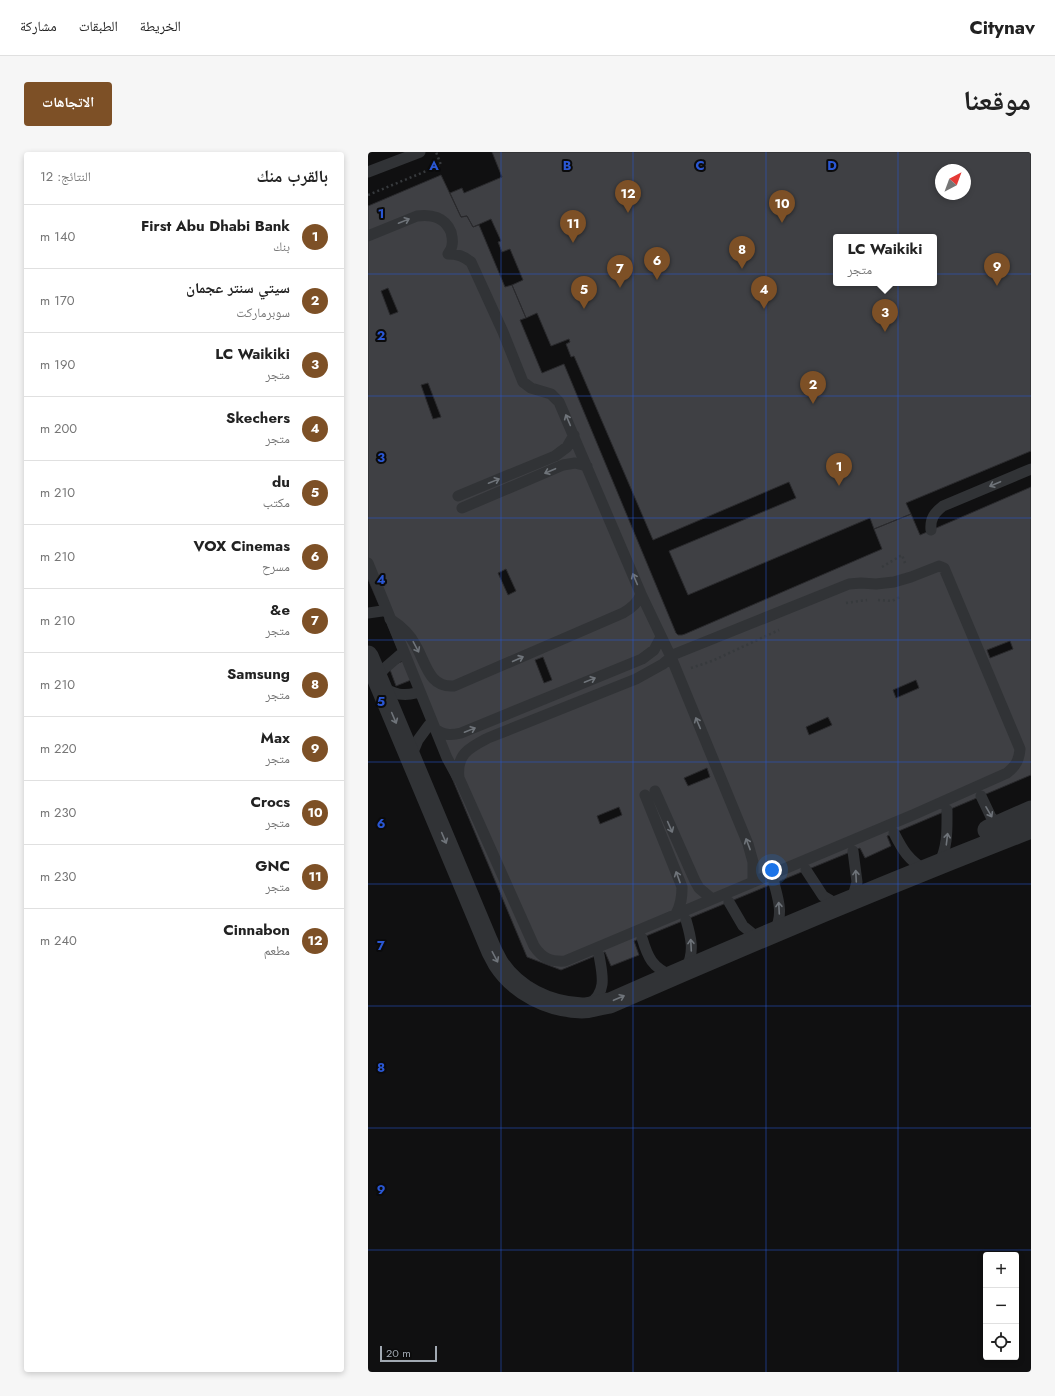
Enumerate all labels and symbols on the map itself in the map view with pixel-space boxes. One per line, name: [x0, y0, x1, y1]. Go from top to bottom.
text: A: [428, 156, 439, 175]
text: B: [563, 156, 572, 175]
text: C: [695, 156, 705, 175]
text: D: [827, 156, 837, 175]
north arrow: [935, 164, 971, 200]
pin: 12: [615, 180, 641, 213]
pin: 10: [769, 190, 795, 223]
text: 1: [378, 204, 384, 223]
pin: 11: [560, 210, 586, 243]
one-way arrow: [398, 217, 410, 224]
pin: 8: [729, 236, 755, 269]
pin: 6: [644, 247, 670, 280]
pin: 9: [984, 253, 1010, 286]
pin: 7: [607, 255, 633, 288]
pin: 5: [571, 276, 597, 309]
pin: 4: [751, 276, 777, 309]
pin: 3: [872, 299, 898, 332]
text: 2: [377, 326, 385, 345]
pin: 2: [800, 371, 826, 404]
one-way arrow: [563, 415, 571, 427]
text: 3: [377, 448, 385, 467]
pin: 1: [826, 453, 852, 486]
one-way arrow: [544, 468, 556, 475]
one-way arrow: [488, 477, 500, 485]
one-way arrow: [990, 481, 1002, 488]
text: 4: [376, 570, 386, 589]
one-way arrow: [631, 573, 638, 585]
one-way arrow: [413, 641, 420, 653]
one-way arrow: [512, 654, 524, 662]
one-way arrow: [584, 676, 596, 683]
text: 5: [377, 692, 385, 711]
one-way arrow: [391, 711, 398, 723]
one-way arrow: [694, 718, 702, 730]
one-way arrow: [464, 725, 476, 733]
one-way arrow: [985, 806, 993, 818]
text: 6: [377, 814, 386, 833]
one-way arrow: [667, 820, 675, 832]
one-way arrow: [441, 831, 448, 843]
one-way arrow: [943, 833, 950, 846]
one-way arrow: [744, 838, 751, 850]
your location: [762, 860, 782, 880]
one-way arrow: [853, 870, 860, 883]
one-way arrow: [674, 871, 681, 884]
one-way arrow: [776, 902, 783, 915]
text: 7: [377, 936, 385, 955]
one-way arrow: [688, 939, 695, 952]
one-way arrow: [492, 951, 500, 963]
one-way arrow: [613, 994, 625, 1002]
text: 8: [377, 1058, 385, 1077]
text: 9: [377, 1180, 386, 1199]
scale bar: [380, 1344, 437, 1363]

